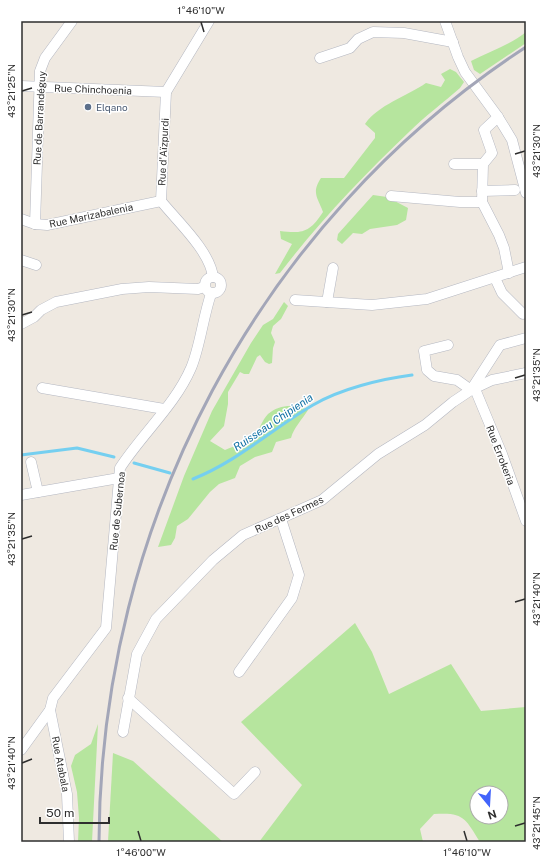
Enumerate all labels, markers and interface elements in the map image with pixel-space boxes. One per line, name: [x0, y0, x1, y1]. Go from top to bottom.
text: 1°46'10"W: [177, 4, 225, 16]
text: 43°21'25"N: [5, 64, 17, 118]
street label: Rue de Barrandéguy: [31, 70, 47, 165]
street label: Rue Chinchoenia: [54, 82, 132, 96]
place label: Elqano: [96, 101, 128, 113]
marker: Elqano: [83, 102, 93, 112]
street label: Rue d'Aïzpurdi: [155, 118, 171, 186]
text: 43°21'30"N: [530, 124, 542, 178]
street label: Rue Marizabalenia: [48, 200, 134, 230]
text: 43°21'30"N: [5, 288, 17, 342]
text: 43°21'35"N: [530, 348, 542, 402]
water label: Ruisseau Chipienia: [231, 391, 315, 453]
street label: Rue Errokeria: [484, 423, 518, 487]
street label: Rue de Subernoa: [107, 471, 127, 551]
street label: Rue des Fermes: [253, 493, 325, 535]
text: 43°21'35"N: [5, 512, 17, 566]
text: 43°21'40"N: [530, 572, 542, 626]
street label: Rue Atabala: [50, 735, 72, 793]
text: 43°21'40"N: [5, 736, 17, 790]
north arrow: [469, 785, 509, 825]
text: 43°21'45"N: [530, 796, 542, 850]
scale bar: [40, 799, 109, 825]
text: 50 m: [46, 806, 74, 820]
text: N: [486, 807, 498, 822]
text: 1°46'00"W: [116, 846, 166, 858]
text: 1°46'10"W: [443, 846, 491, 858]

